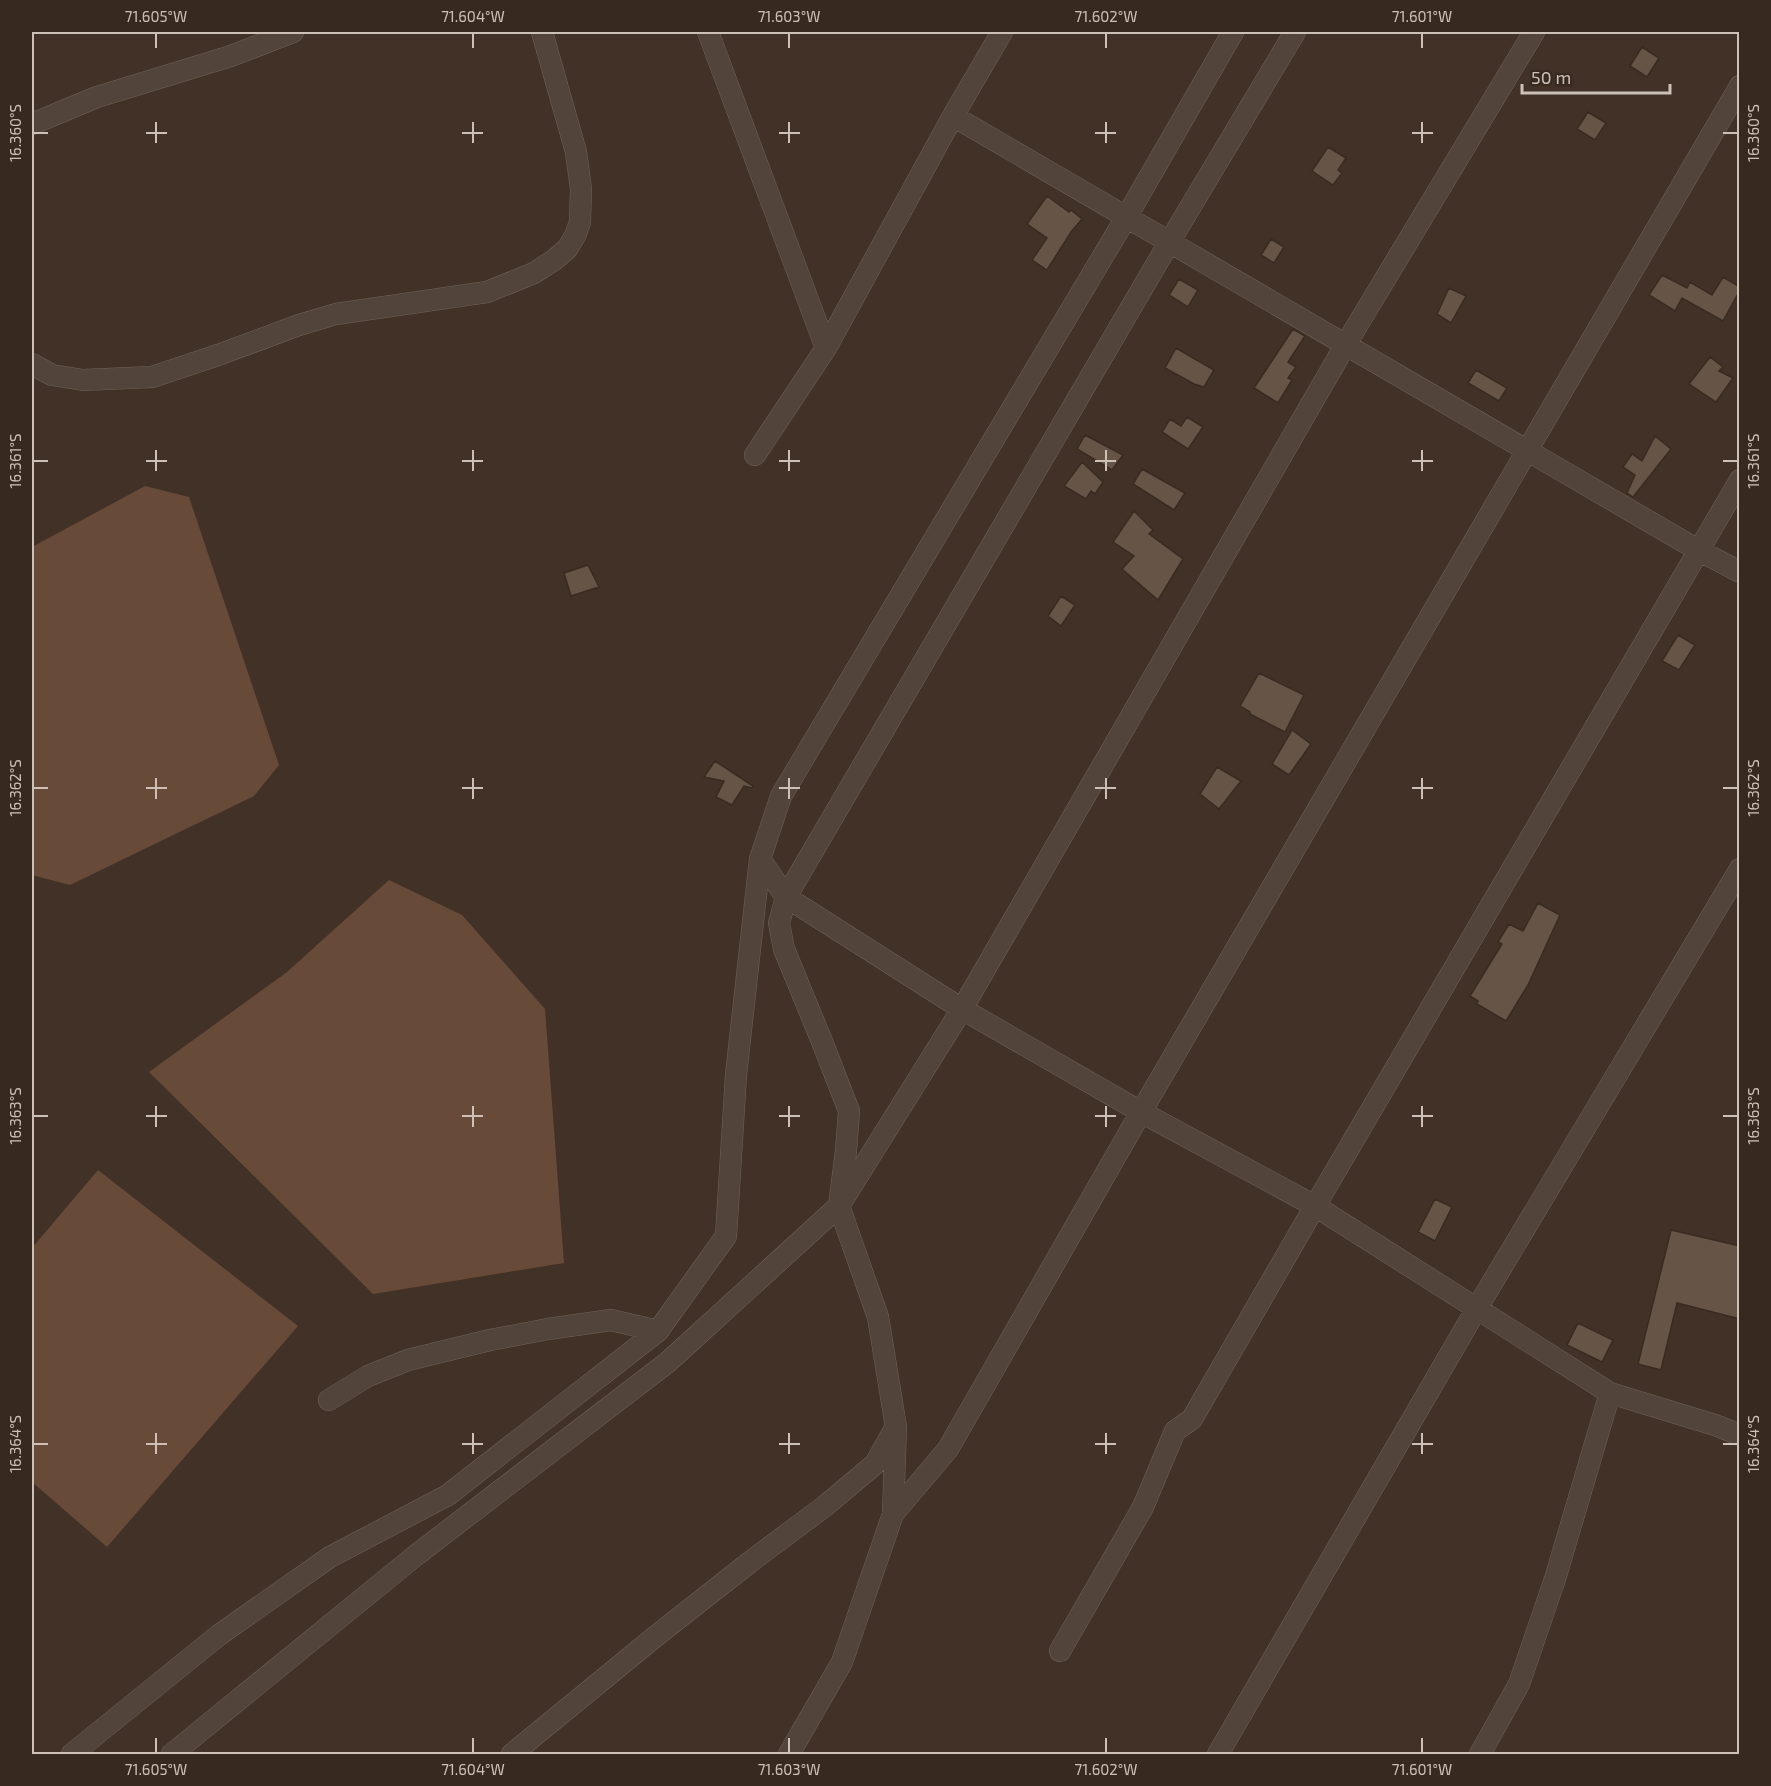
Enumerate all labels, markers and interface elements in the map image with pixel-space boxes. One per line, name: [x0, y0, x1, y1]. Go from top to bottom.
text: 71.605°W: [125, 7, 187, 25]
text: 71.604°W: [441, 7, 505, 25]
text: 71.603°W: [758, 7, 820, 25]
text: 71.602°W: [1075, 7, 1137, 25]
text: 71.601°W: [1392, 7, 1452, 25]
scale bar: [1522, 57, 1670, 95]
text: 50 m: [1531, 66, 1571, 88]
text: 16.360°S: [6, 104, 24, 162]
text: 16.360°S: [1744, 104, 1762, 162]
text: 16.361°S: [6, 434, 24, 488]
text: 16.361°S: [1744, 434, 1762, 488]
text: 16.362°S: [6, 759, 24, 817]
text: 16.362°S: [1744, 759, 1762, 817]
text: 16.363°S: [6, 1087, 24, 1145]
text: 16.363°S: [1744, 1087, 1762, 1145]
text: 16.364°S: [6, 1415, 24, 1473]
text: 16.364°S: [1744, 1415, 1762, 1473]
text: 71.605°W: [125, 1760, 187, 1778]
text: 71.604°W: [441, 1760, 505, 1778]
text: 71.603°W: [758, 1760, 820, 1778]
text: 71.602°W: [1075, 1760, 1137, 1778]
text: 71.601°W: [1392, 1760, 1452, 1778]

